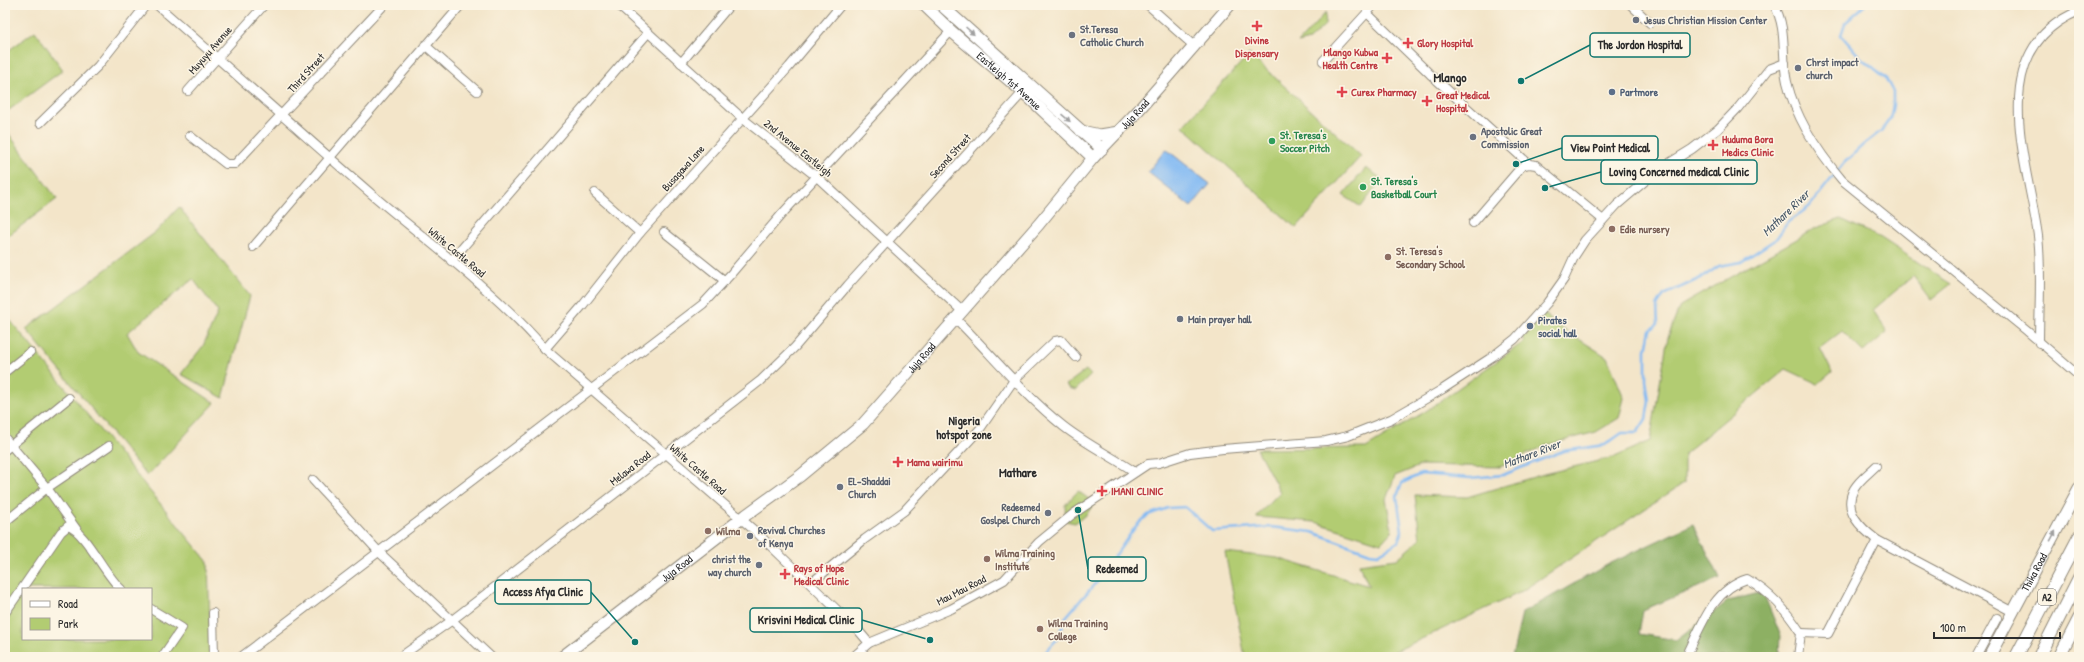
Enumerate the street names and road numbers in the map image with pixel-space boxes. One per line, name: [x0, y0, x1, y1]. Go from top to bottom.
street label: Muyuyu Avenue: [185, 22, 235, 77]
street label: Eastleigh 1st Avenue: [974, 49, 1045, 113]
street label: Third Street: [284, 50, 328, 96]
street label: Juja Road: [1117, 96, 1152, 132]
street label: 2nd Avenue Eastleigh: [761, 116, 835, 180]
street label: Second Street: [926, 131, 974, 181]
street label: Busagawa Lane: [659, 142, 708, 194]
street label: White Castle Road: [425, 224, 489, 281]
street label: Juja Road: [904, 339, 939, 376]
street label: White Castle Road: [667, 440, 730, 498]
street label: Melawa Road: [607, 447, 654, 488]
street label: Thika Road: [2018, 550, 2050, 594]
street label: Juja Road: [658, 551, 696, 585]
street label: Mau Mau Road: [934, 571, 989, 608]
road number: A2: [2038, 589, 2056, 605]

